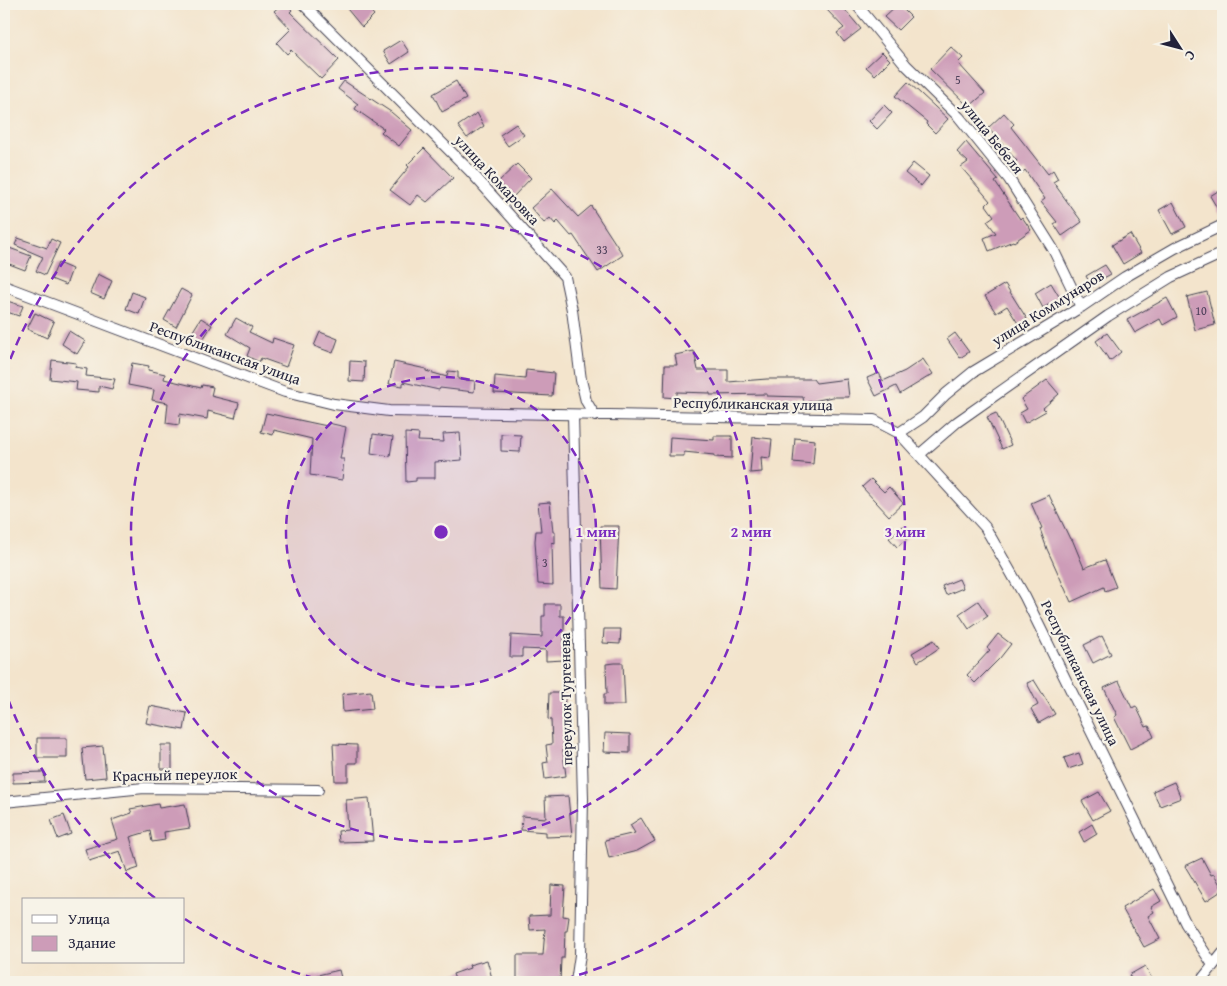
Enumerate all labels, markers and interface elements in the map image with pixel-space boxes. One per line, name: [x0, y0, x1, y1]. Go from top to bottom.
north arrow: [1154, 22, 1204, 72]
text: С: [1180, 47, 1201, 65]
house number: 5: [955, 71, 961, 88]
street label: улица Бебеля: [955, 94, 1029, 179]
street label: улица Комаровка: [449, 129, 545, 230]
house number: 33: [596, 241, 608, 258]
street label: улица Коммунаров: [987, 265, 1108, 351]
house number: 10: [1195, 302, 1207, 319]
street label: Республиканская улица: [147, 315, 304, 390]
street label: Республиканская улица: [673, 392, 834, 415]
text: 1 мин: [576, 521, 617, 542]
text: 2 мин: [731, 521, 772, 542]
text: 3 мин: [885, 521, 926, 542]
centre of rings: [432, 523, 450, 541]
house number: 3: [542, 554, 548, 571]
street label: Республиканская улица: [1036, 597, 1125, 750]
street label: переулок Тургенева: [554, 631, 577, 766]
street label: Красный переулок: [113, 763, 238, 786]
legend: [22, 898, 185, 964]
text: Улица: [68, 908, 111, 929]
text: Здание: [68, 932, 116, 953]

